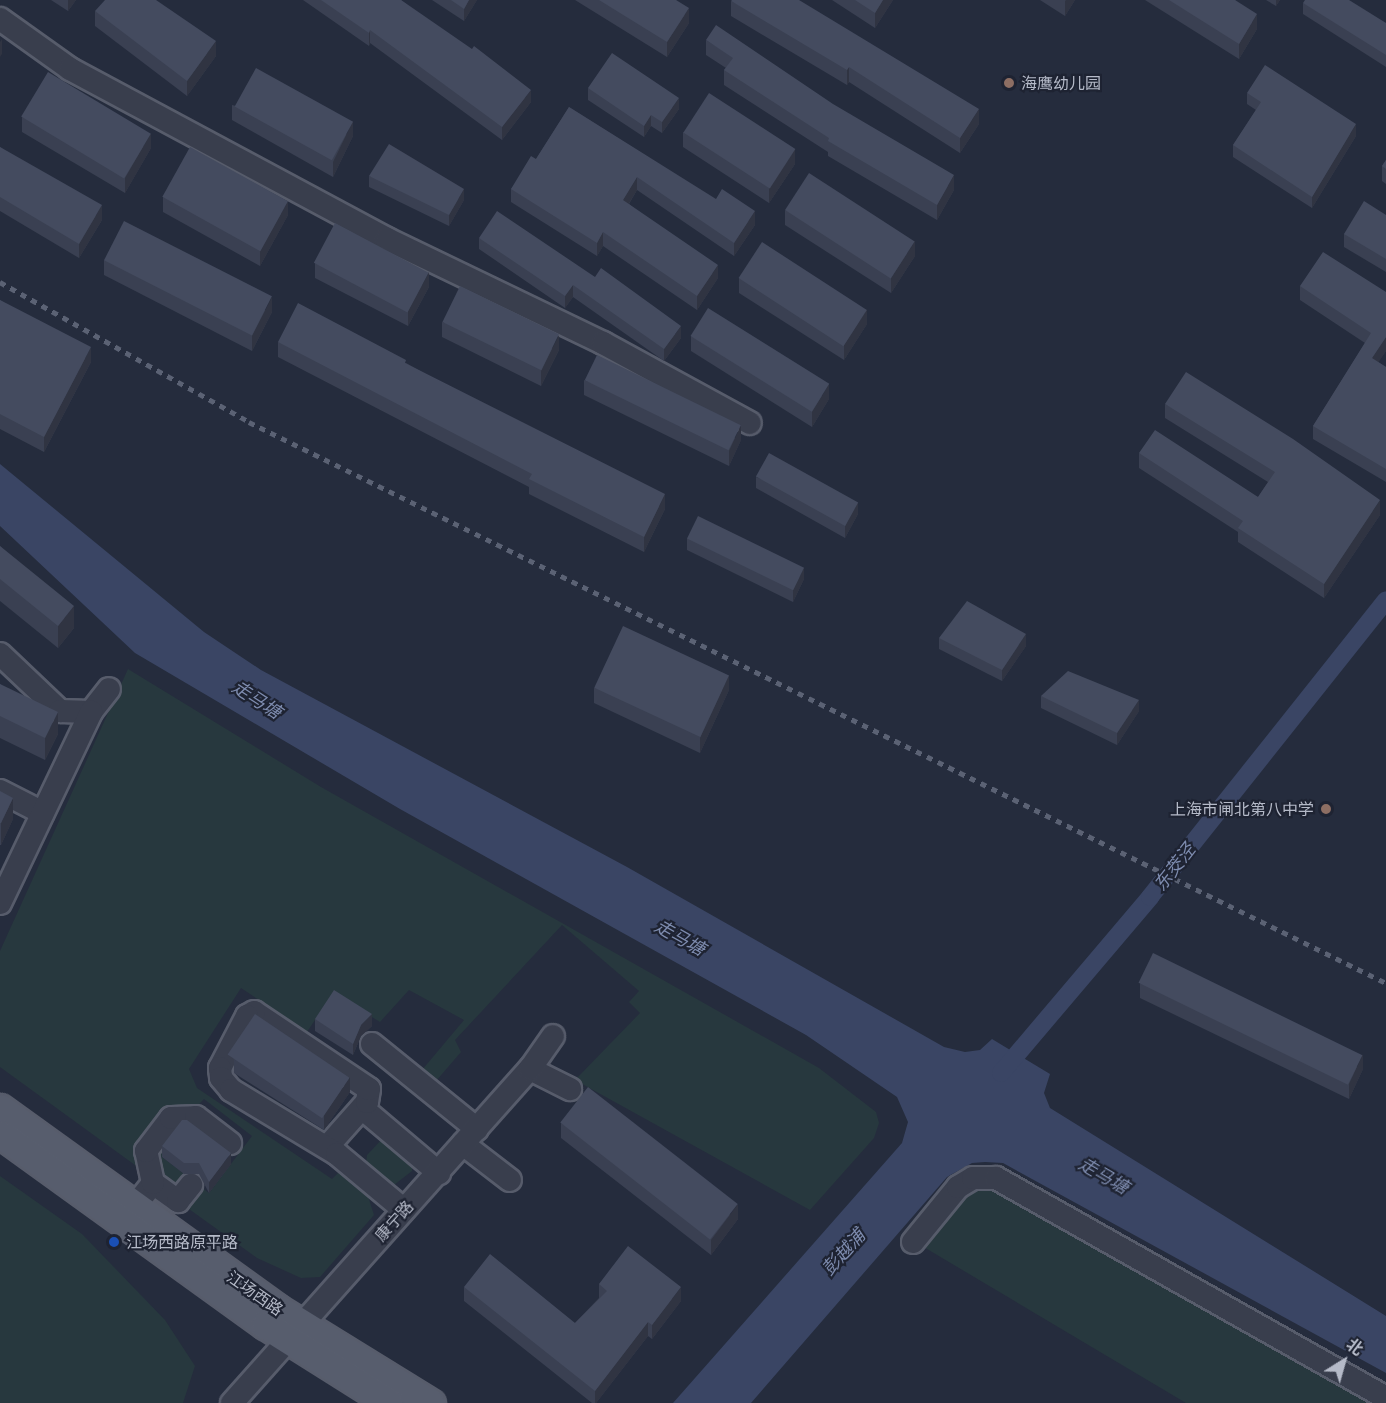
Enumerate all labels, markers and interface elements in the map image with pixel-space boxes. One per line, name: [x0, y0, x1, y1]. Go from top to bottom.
place label: 海鹰幼儿园: [1021, 73, 1101, 93]
marker: 海鹰幼儿园: [1002, 76, 1016, 90]
water label: 走马塘: [228, 675, 286, 723]
place label: 上海市闸北第八中学: [1170, 799, 1314, 819]
marker: 上海市闸北第八中学: [1319, 802, 1333, 816]
water label: 东茭泾: [1149, 839, 1199, 895]
water label: 走马塘: [651, 914, 709, 960]
water label: 走马塘: [1075, 1152, 1133, 1198]
street label: 康宁路: [371, 1197, 417, 1245]
water label: 彭越浦: [817, 1225, 869, 1279]
place label: 江场西路原平路: [126, 1232, 238, 1252]
marker: 江场西路原平路: [107, 1235, 121, 1249]
street label: 江场西路: [223, 1267, 287, 1319]
north arrow: [1314, 1331, 1374, 1391]
text: 北: [1343, 1335, 1367, 1359]

